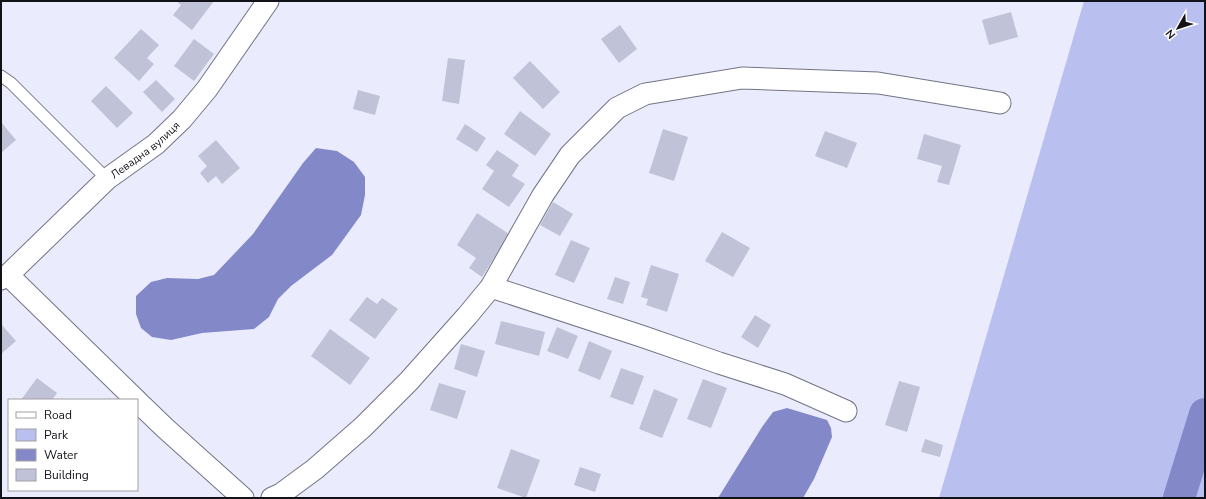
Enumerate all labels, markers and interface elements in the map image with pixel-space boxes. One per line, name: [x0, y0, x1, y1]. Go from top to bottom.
north arrow: [1158, 8, 1198, 48]
text: N: [1162, 26, 1179, 42]
street label: Левадна вулиця: [108, 118, 183, 182]
legend: [8, 399, 138, 491]
text: Road: [44, 407, 72, 423]
text: Park: [44, 427, 69, 443]
text: Water: [44, 447, 78, 463]
text: Building: [44, 467, 89, 483]

